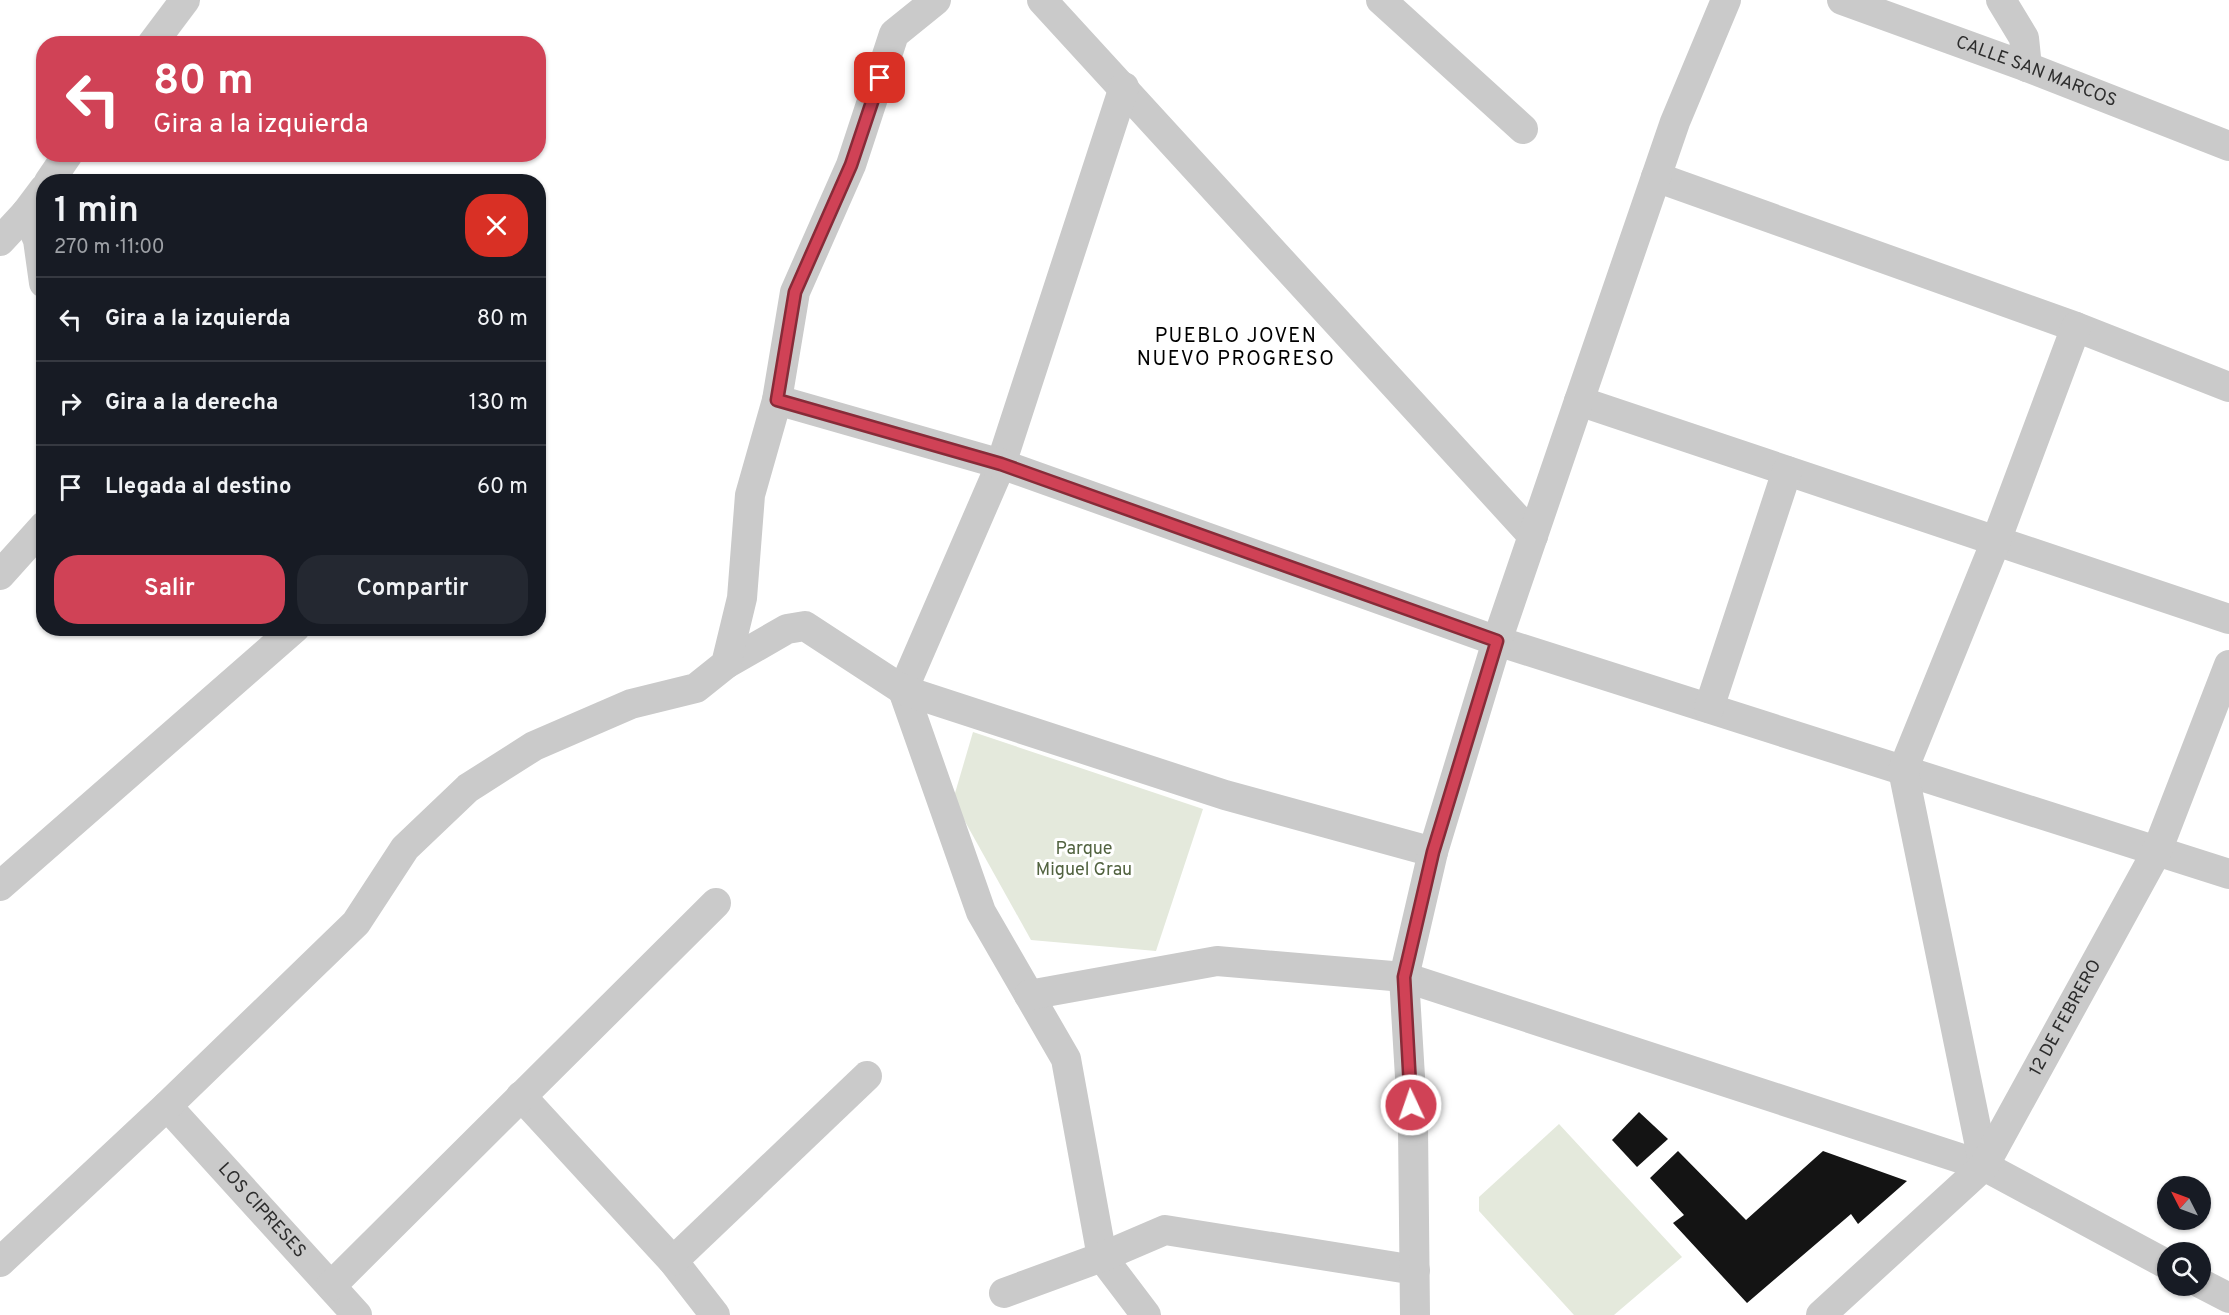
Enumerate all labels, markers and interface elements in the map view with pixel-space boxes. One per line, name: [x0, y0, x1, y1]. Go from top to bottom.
street label: CALLE SAN MARCOS: [1953, 31, 2120, 112]
pin: [854, 52, 905, 103]
text: 80 m: [153, 56, 254, 109]
icon: left: [54, 60, 132, 138]
icon: arrive: [863, 61, 896, 94]
text: Gira a la izquierda: [153, 108, 369, 142]
text: 1 min: [54, 189, 139, 235]
button: close: [465, 194, 528, 257]
text: 270 m · 11:00: [54, 235, 165, 261]
icon: left: [54, 303, 87, 336]
text: Gira a la izquierda: [105, 306, 291, 333]
text: 80 m: [477, 306, 528, 333]
district label: PUEBLO JOVEN NUEVO PROGRESO: [1137, 324, 1335, 373]
icon: right: [54, 387, 87, 420]
text: Gira a la derecha: [105, 390, 278, 417]
text: 130 m: [469, 390, 528, 417]
icon: arrive: [54, 471, 87, 504]
text: Llegada al destino: [105, 474, 291, 501]
text: 60 m: [477, 474, 528, 501]
button: Salir: [54, 555, 285, 624]
button: Compartir: [297, 555, 528, 624]
park label: Parque Miguel Grau: [1036, 838, 1132, 882]
street label: 12 DE FEBRERO: [2024, 955, 2107, 1080]
position arrow: [1379, 1073, 1443, 1137]
street label: LOS CIPRESES: [213, 1158, 311, 1263]
north arrow: [2157, 1176, 2211, 1230]
map controls: [2157, 1176, 2211, 1296]
button: search: [2157, 1242, 2211, 1296]

